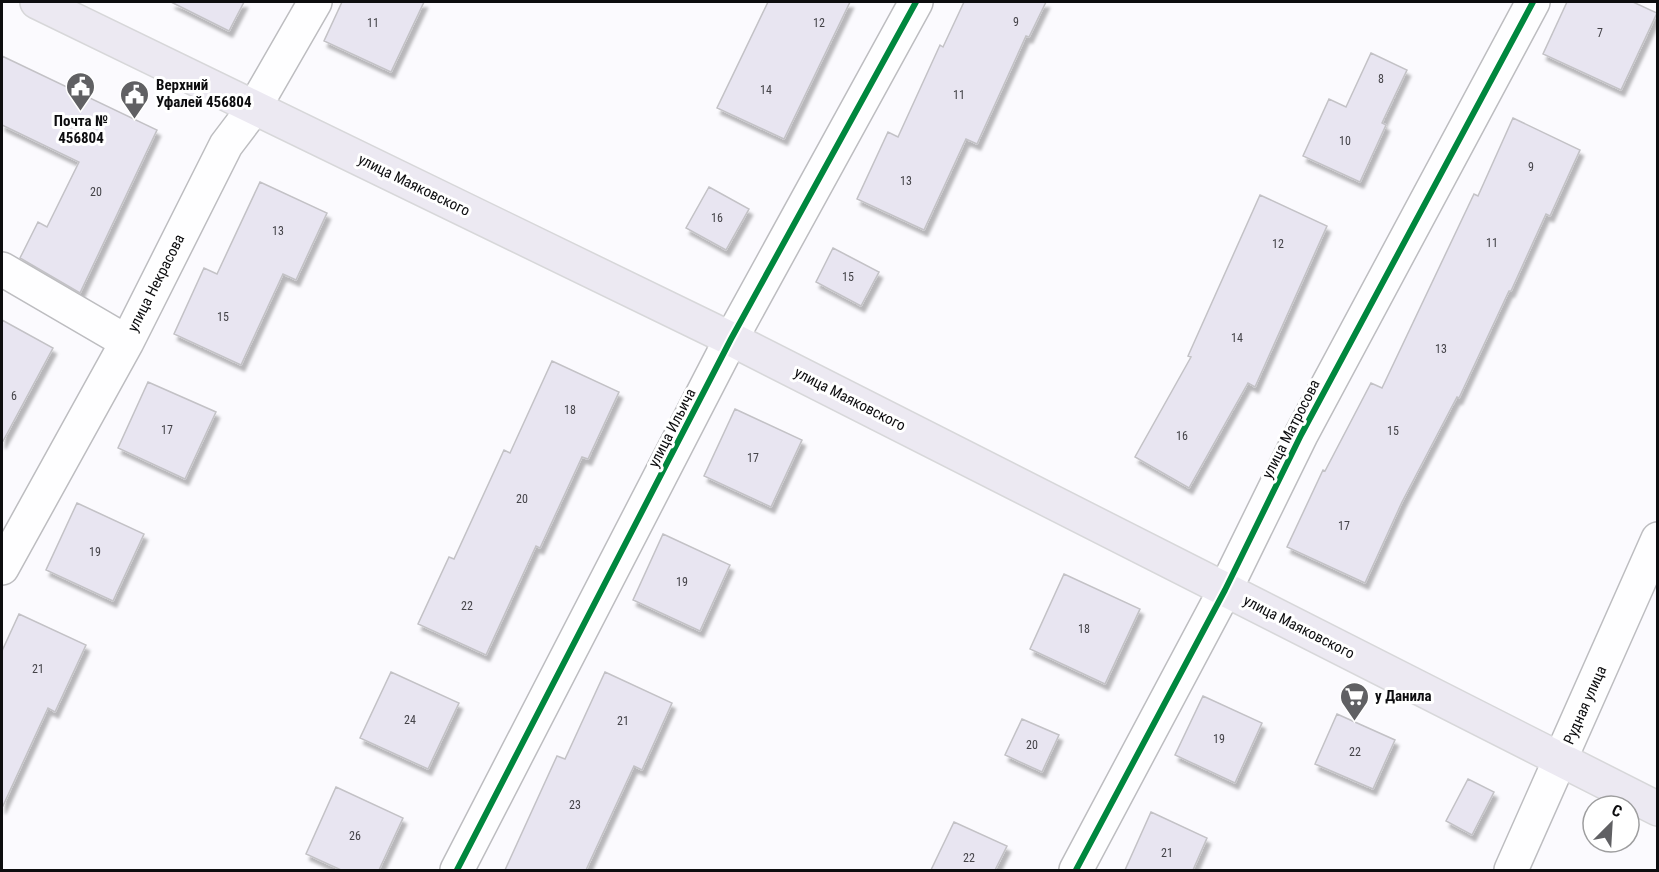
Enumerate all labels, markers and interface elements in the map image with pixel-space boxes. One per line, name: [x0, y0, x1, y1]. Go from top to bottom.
house number: 9: [1013, 15, 1019, 29]
house number: 11: [367, 16, 379, 30]
house number: 12: [813, 16, 825, 30]
house number: 7: [1597, 26, 1603, 40]
public building icon: Почта № 456804: [65, 70, 97, 112]
house number: 8: [1378, 72, 1384, 86]
place label: Верхний Уфалей 456804: [156, 76, 252, 111]
public building icon: Верхний Уфалей 456804: [119, 78, 151, 120]
house number: 14: [760, 83, 772, 97]
house number: 11: [953, 88, 965, 102]
place label: Почта № 456804: [54, 112, 108, 147]
house number: 10: [1339, 134, 1351, 148]
street label: улица Маяковского: [355, 150, 473, 220]
house number: 9: [1528, 160, 1534, 174]
house number: 13: [900, 174, 912, 188]
house number: 20: [90, 185, 102, 199]
house number: 16: [711, 211, 723, 225]
house number: 13: [272, 224, 284, 238]
street label: улица Некрасова: [124, 231, 188, 335]
house number: 11: [1486, 236, 1498, 250]
house number: 12: [1272, 237, 1284, 251]
house number: 15: [842, 270, 854, 284]
house number: 15: [217, 310, 229, 324]
house number: 14: [1231, 331, 1243, 345]
house number: 13: [1435, 342, 1447, 356]
street label: улица Маяковского: [792, 363, 908, 435]
street label: улица Матросова: [1258, 377, 1324, 481]
street label: улица Ильича: [644, 386, 700, 470]
house number: 6: [11, 389, 17, 403]
house number: 18: [564, 403, 576, 417]
house number: 17: [161, 423, 173, 437]
house number: 15: [1387, 424, 1399, 438]
house number: 16: [1176, 429, 1188, 443]
house number: 17: [747, 451, 759, 465]
house number: 20: [516, 492, 528, 506]
house number: 17: [1338, 519, 1350, 533]
house number: 19: [89, 545, 101, 559]
house number: 19: [676, 575, 688, 589]
street label: улица Маяковского: [1241, 591, 1357, 663]
house number: 22: [461, 599, 473, 613]
house number: 18: [1078, 622, 1090, 636]
house number: 21: [32, 662, 44, 676]
street label: Рудная улица: [1560, 663, 1610, 747]
supermarket icon: у Данила: [1338, 680, 1370, 722]
place label: у Данила: [1375, 687, 1432, 705]
house number: 24: [404, 713, 416, 727]
house number: 21: [617, 714, 629, 728]
house number: 19: [1213, 732, 1225, 746]
house number: 20: [1026, 738, 1038, 752]
house number: 22: [1349, 745, 1361, 759]
north arrow: [1581, 794, 1641, 854]
house number: 23: [569, 798, 581, 812]
text: С: [1609, 800, 1625, 821]
house number: 26: [349, 829, 361, 843]
house number: 21: [1161, 846, 1173, 860]
house number: 22: [963, 851, 975, 865]

